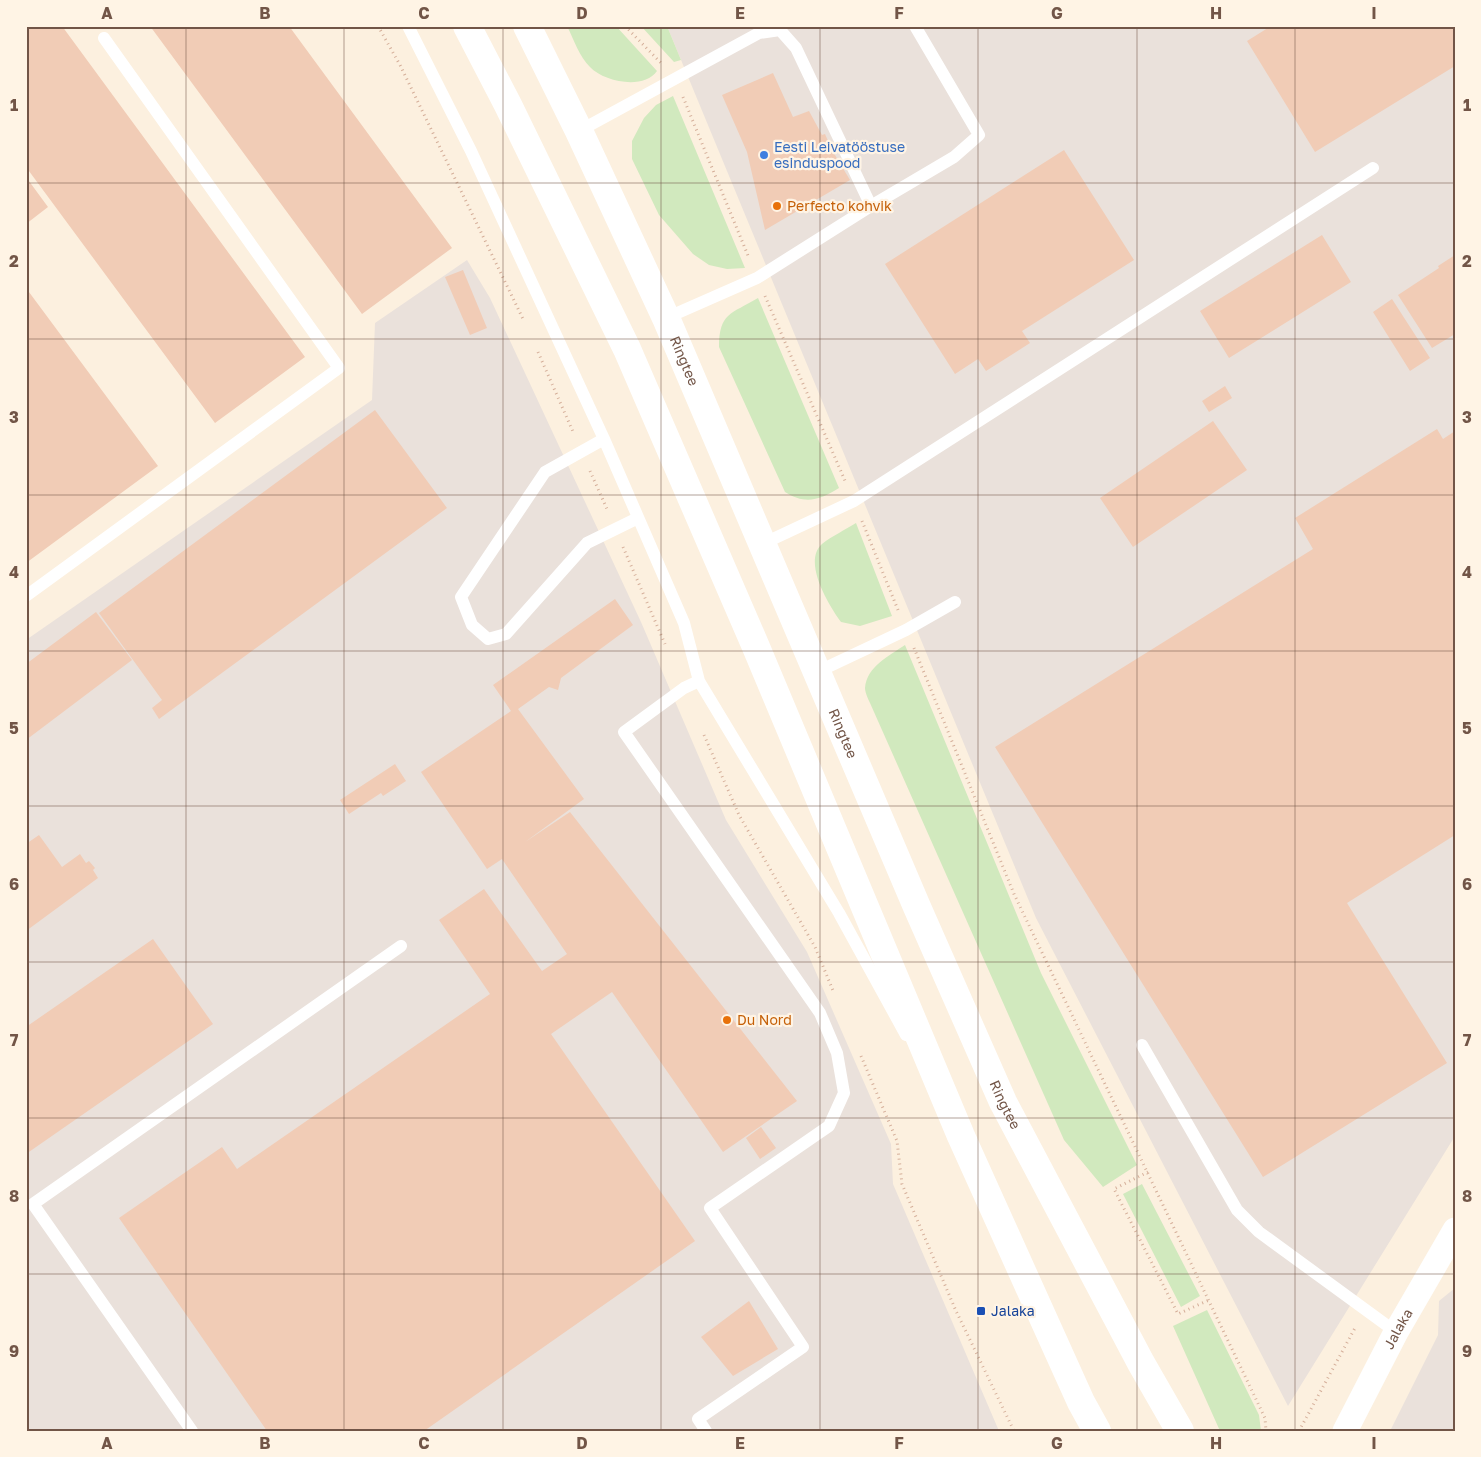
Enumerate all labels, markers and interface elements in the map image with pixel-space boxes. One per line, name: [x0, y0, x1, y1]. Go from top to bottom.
text: A: [101, 3, 113, 23]
text: B: [259, 3, 271, 23]
text: C: [418, 3, 430, 23]
text: D: [576, 3, 588, 23]
text: E: [735, 3, 745, 23]
text: F: [894, 3, 904, 23]
text: G: [1051, 3, 1063, 23]
text: H: [1210, 3, 1222, 23]
text: I: [1371, 3, 1377, 23]
text: 1: [10, 95, 18, 115]
text: 1: [1463, 95, 1471, 115]
place label: Eesti Leivatööstuse esinduspood: [774, 138, 905, 171]
marker: Eesti Leivatööstuse esinduspood: [758, 149, 770, 161]
place label: Perfecto kohvik: [787, 197, 892, 214]
marker: Perfecto kohvik: [771, 200, 783, 212]
text: 2: [9, 251, 19, 271]
text: 2: [1462, 251, 1472, 271]
street label: Ringtee: [667, 333, 703, 388]
text: 3: [9, 407, 19, 427]
text: 3: [1462, 407, 1472, 427]
text: 4: [9, 562, 19, 582]
text: 4: [1462, 562, 1472, 582]
street label: Ringtee: [825, 706, 862, 761]
text: 5: [9, 718, 19, 738]
text: 5: [1462, 718, 1472, 738]
text: 6: [9, 874, 19, 894]
text: 6: [1462, 874, 1472, 894]
place label: Du Nord: [737, 1011, 792, 1028]
marker: Du Nord: [721, 1014, 733, 1026]
text: 7: [10, 1030, 19, 1050]
text: 7: [1463, 1030, 1472, 1050]
street label: Ringtee: [986, 1077, 1025, 1132]
text: 8: [9, 1186, 19, 1206]
text: 8: [1462, 1186, 1472, 1206]
place label: Jalaka: [991, 1302, 1035, 1319]
marker: Jalaka: [975, 1305, 987, 1317]
street label: Jalaka: [1380, 1305, 1416, 1352]
text: 9: [9, 1341, 19, 1361]
text: 9: [1462, 1341, 1472, 1361]
text: A: [101, 1433, 113, 1453]
text: B: [259, 1433, 271, 1453]
text: C: [418, 1433, 430, 1453]
text: D: [576, 1433, 588, 1453]
text: E: [735, 1433, 745, 1453]
text: F: [894, 1433, 904, 1453]
text: G: [1051, 1433, 1063, 1453]
text: H: [1210, 1433, 1222, 1453]
text: I: [1371, 1433, 1377, 1453]

